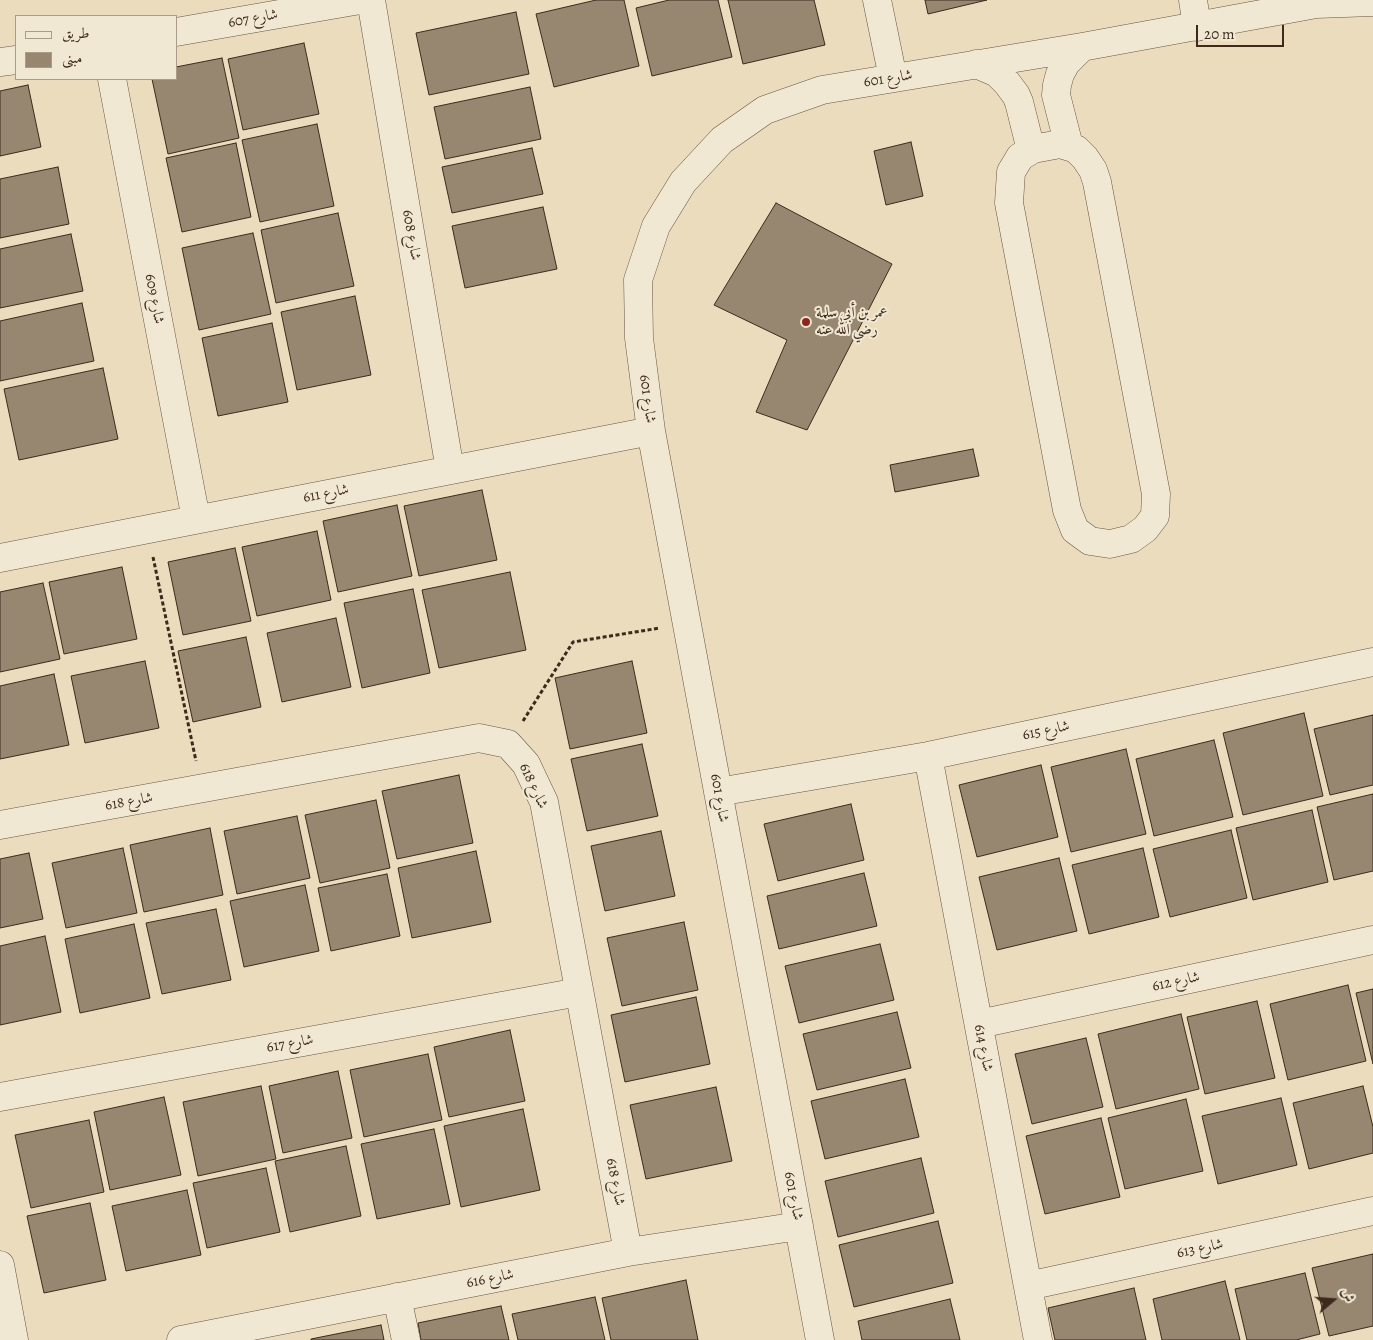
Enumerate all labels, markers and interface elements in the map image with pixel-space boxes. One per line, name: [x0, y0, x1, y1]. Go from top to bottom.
street label: شارع 607: [227, 6, 279, 32]
legend: [15, 15, 178, 80]
scale bar: [1198, 15, 1286, 47]
text: طريق: [62, 23, 89, 43]
text: 20 m: [1204, 24, 1235, 44]
text: مبنى: [62, 48, 82, 68]
street label: شارع 601: [862, 66, 914, 92]
street label: شارع 608: [398, 208, 424, 262]
street label: شارع 609: [140, 272, 168, 326]
place label: عمر بن أبي سلمة رضي الله عنه: [816, 304, 888, 339]
marker: عمر بن أبي سلمة رضي الله عنه: [800, 316, 812, 328]
street label: شارع 601: [635, 373, 659, 425]
street label: شارع 611: [302, 481, 350, 507]
street label: شارع 615: [1021, 717, 1071, 745]
street label: شارع 618: [515, 760, 551, 812]
street label: شارع 601: [706, 772, 732, 824]
street label: شارع 618: [104, 789, 154, 815]
street label: شارع 612: [1151, 968, 1201, 996]
street label: شارع 614: [970, 1023, 996, 1073]
street label: شارع 617: [265, 1031, 315, 1057]
street label: شارع 618: [602, 1157, 628, 1207]
street label: شارع 601: [779, 1170, 807, 1222]
street label: شارع 613: [1175, 1235, 1225, 1263]
street label: شارع 616: [465, 1266, 515, 1292]
north arrow: [1308, 1275, 1358, 1325]
text: ش: [1337, 1286, 1359, 1305]

